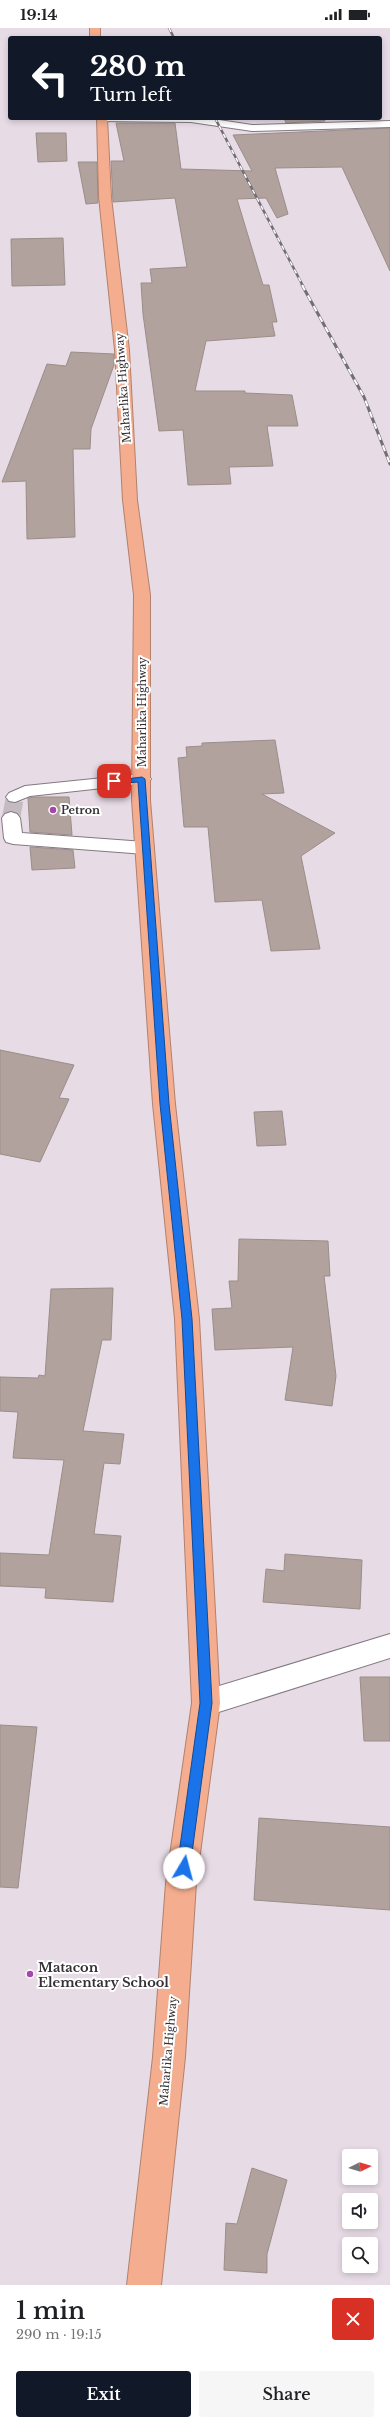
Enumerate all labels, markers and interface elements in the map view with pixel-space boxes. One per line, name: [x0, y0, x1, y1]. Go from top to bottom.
text: 19:14: [20, 5, 57, 24]
text: 280 m: [90, 49, 186, 84]
icon: left: [24, 52, 76, 104]
text: Turn left: [90, 84, 172, 106]
street label: Maharlika Highway: [112, 333, 134, 443]
street label: Maharlika Highway: [135, 657, 149, 767]
pin: [97, 764, 131, 798]
icon: arrive: [103, 770, 125, 792]
place label: Petron: [61, 803, 100, 817]
marker: Petron: [48, 805, 58, 815]
position arrow: [163, 1847, 205, 1889]
place label: Matacon Elementary School: [38, 1959, 169, 1991]
marker: Matacon Elementary School: [25, 1969, 35, 1979]
street label: Maharlika Highway: [156, 1995, 180, 2107]
north arrow: [342, 2149, 378, 2185]
map controls: [342, 2149, 378, 2273]
button: sound: [342, 2193, 378, 2229]
button: search: [342, 2237, 378, 2273]
text: 1 min: [16, 2296, 85, 2325]
button: close: [332, 2298, 374, 2340]
text: 290 m · 19:15: [16, 2326, 102, 2343]
button: Exit: [16, 2371, 191, 2417]
button: Share: [199, 2371, 374, 2417]

